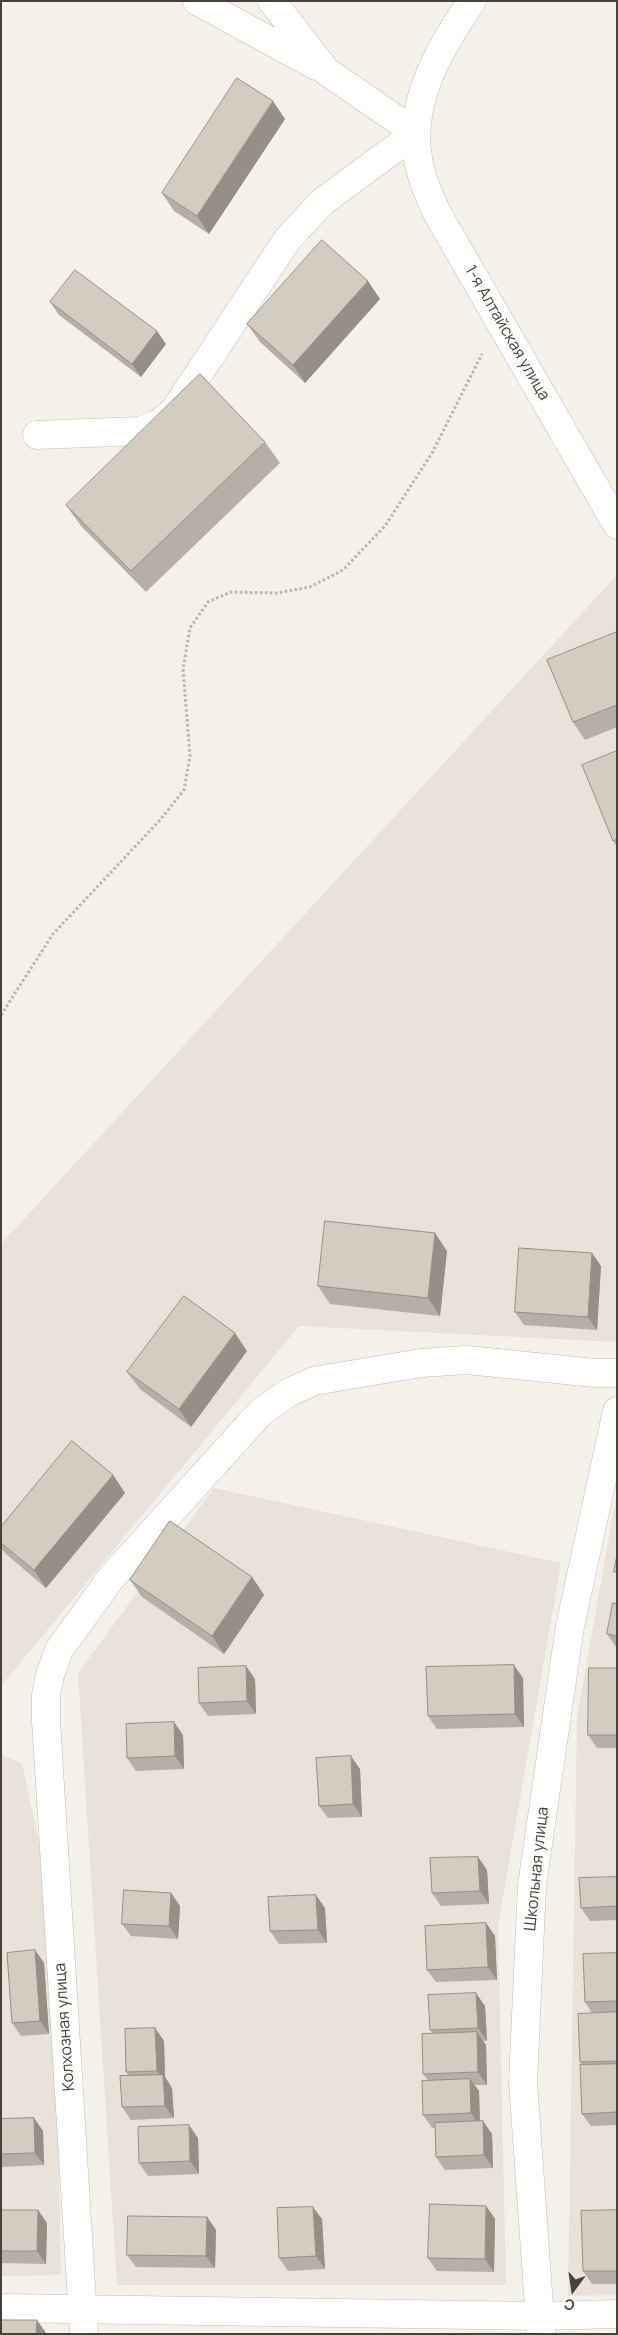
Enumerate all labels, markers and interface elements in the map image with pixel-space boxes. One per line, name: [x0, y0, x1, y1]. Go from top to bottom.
street label: 1-я Алтайская улица: [460, 262, 554, 404]
street label: Школьная улица: [521, 1806, 553, 1932]
street label: Колхозная улица: [51, 1962, 79, 2092]
north arrow: [548, 2265, 598, 2315]
text: С: [562, 2295, 577, 2316]

